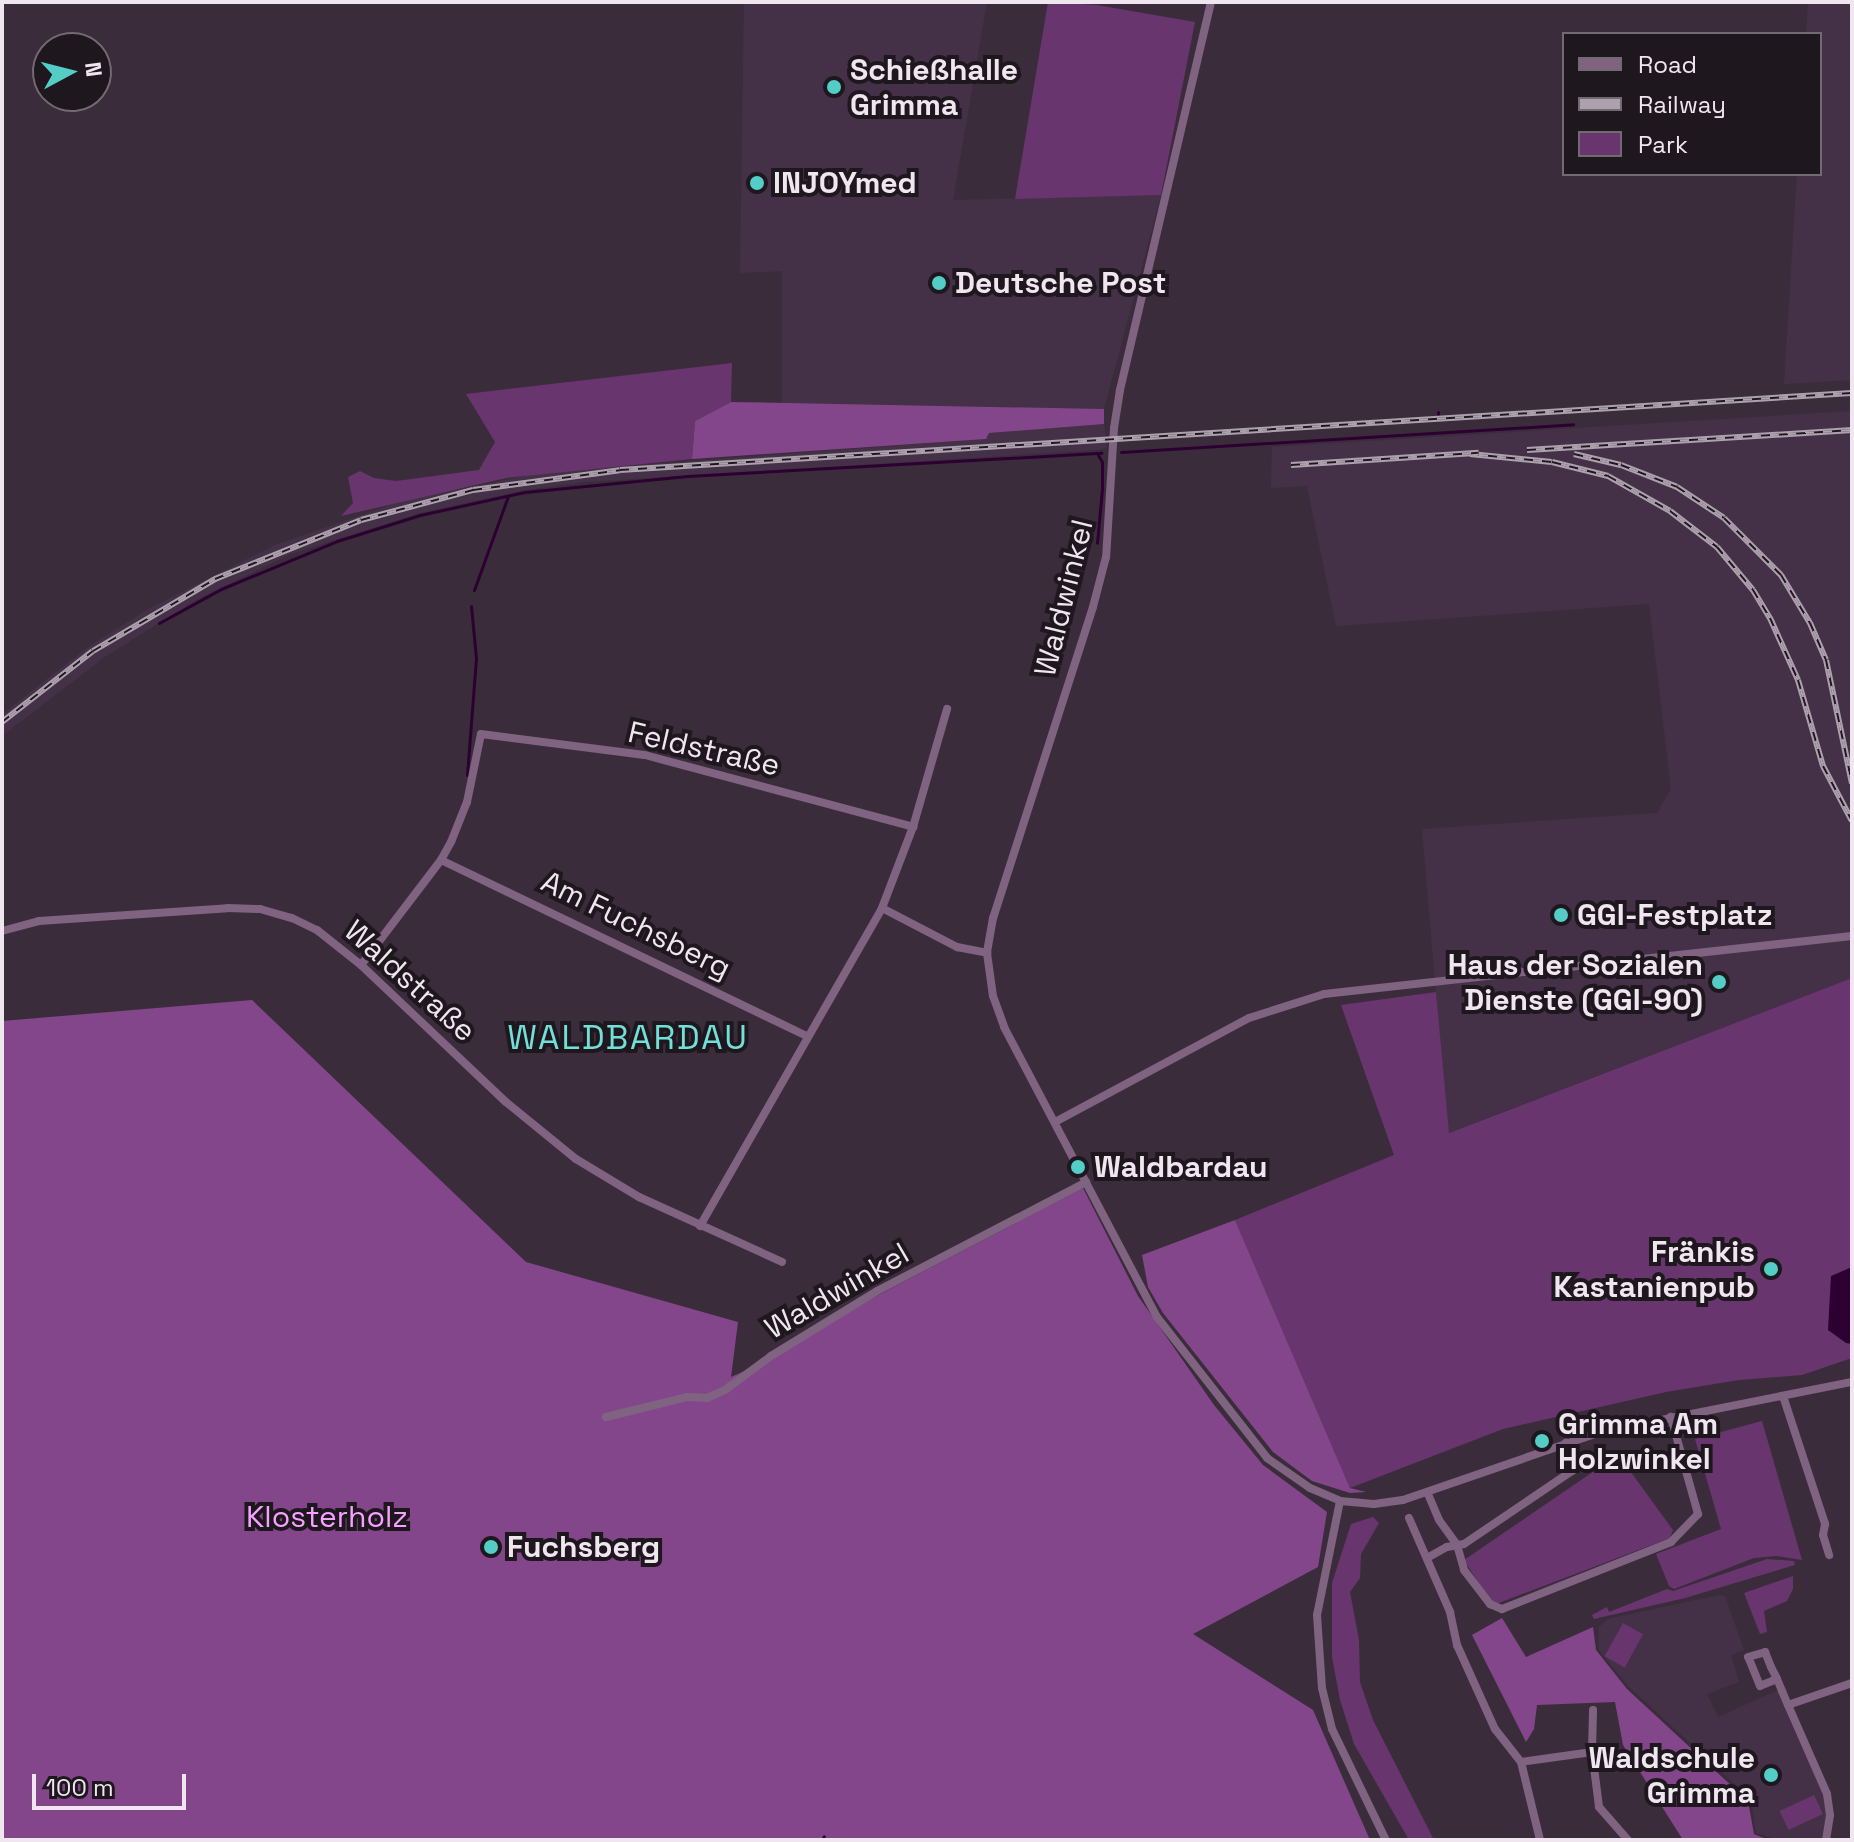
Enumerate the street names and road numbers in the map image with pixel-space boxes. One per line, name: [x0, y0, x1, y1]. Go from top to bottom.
street label: Waldwinkel: [1027, 516, 1101, 680]
street label: Feldstraße: [625, 714, 783, 784]
street label: Am Fuchsberg: [535, 864, 737, 986]
street label: Waldstraße: [337, 913, 483, 1049]
street label: Waldwinkel: [759, 1235, 915, 1347]

